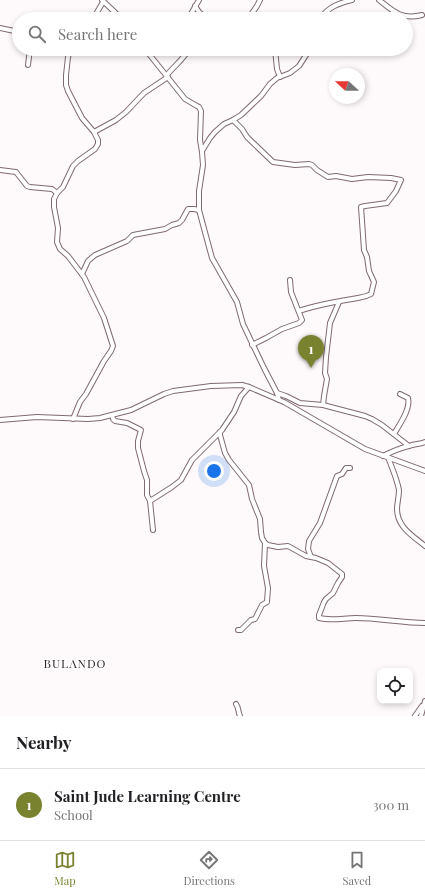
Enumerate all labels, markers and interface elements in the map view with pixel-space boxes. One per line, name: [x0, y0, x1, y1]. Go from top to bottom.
search box: [12, 12, 413, 56]
icon: search: [26, 23, 48, 45]
text: Search here: [58, 24, 137, 44]
north arrow: [329, 68, 365, 104]
pin: 1: [298, 335, 324, 368]
your location: [204, 461, 224, 481]
district label: BULANDO: [43, 655, 107, 671]
map controls: [377, 668, 413, 704]
button: locate: [377, 668, 413, 704]
text: Nearby: [16, 731, 71, 753]
text: Saint Jude Learning Centre: [54, 786, 241, 806]
text: 1: [27, 796, 31, 813]
text: 300 m: [373, 796, 409, 813]
text: School: [54, 806, 93, 823]
tab: Map: [54, 849, 76, 888]
tab: Directions: [183, 849, 235, 888]
tab: Saved: [343, 849, 371, 888]

